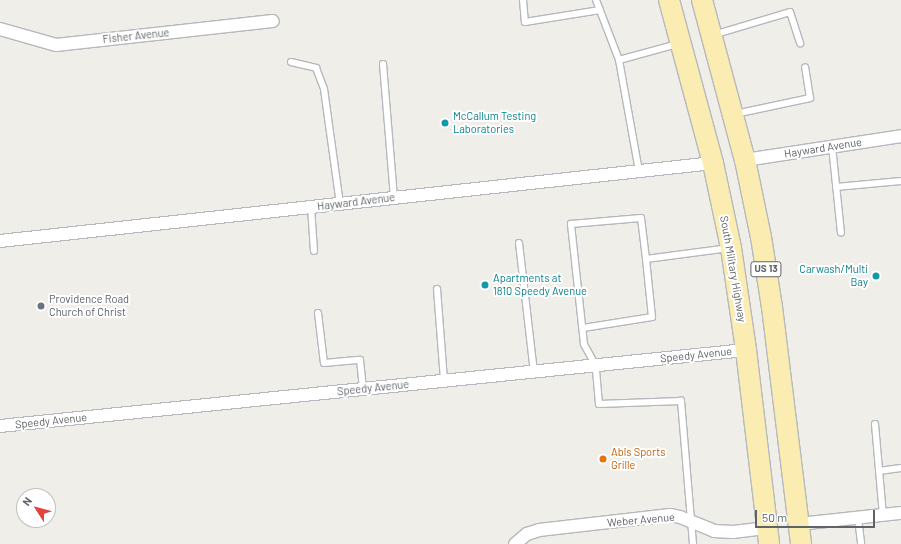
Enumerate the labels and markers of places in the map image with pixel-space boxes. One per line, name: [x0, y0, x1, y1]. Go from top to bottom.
place label: McCallum Testing Laboratories: [453, 110, 536, 136]
marker: McCallum Testing Laboratories: [440, 118, 450, 128]
place label: Carwash/Multi Bay: [799, 263, 868, 289]
marker: Carwash/Multi Bay: [871, 271, 881, 281]
place label: Apartments at 1810 Speedy Avenue: [493, 272, 587, 298]
marker: Apartments at 1810 Speedy Avenue: [480, 280, 490, 290]
place label: Providence Road Church of Christ: [49, 293, 129, 319]
marker: Providence Road Church of Christ: [36, 301, 46, 311]
place label: Abls Sports Grille: [611, 446, 666, 472]
marker: Abls Sports Grille: [598, 454, 608, 464]

